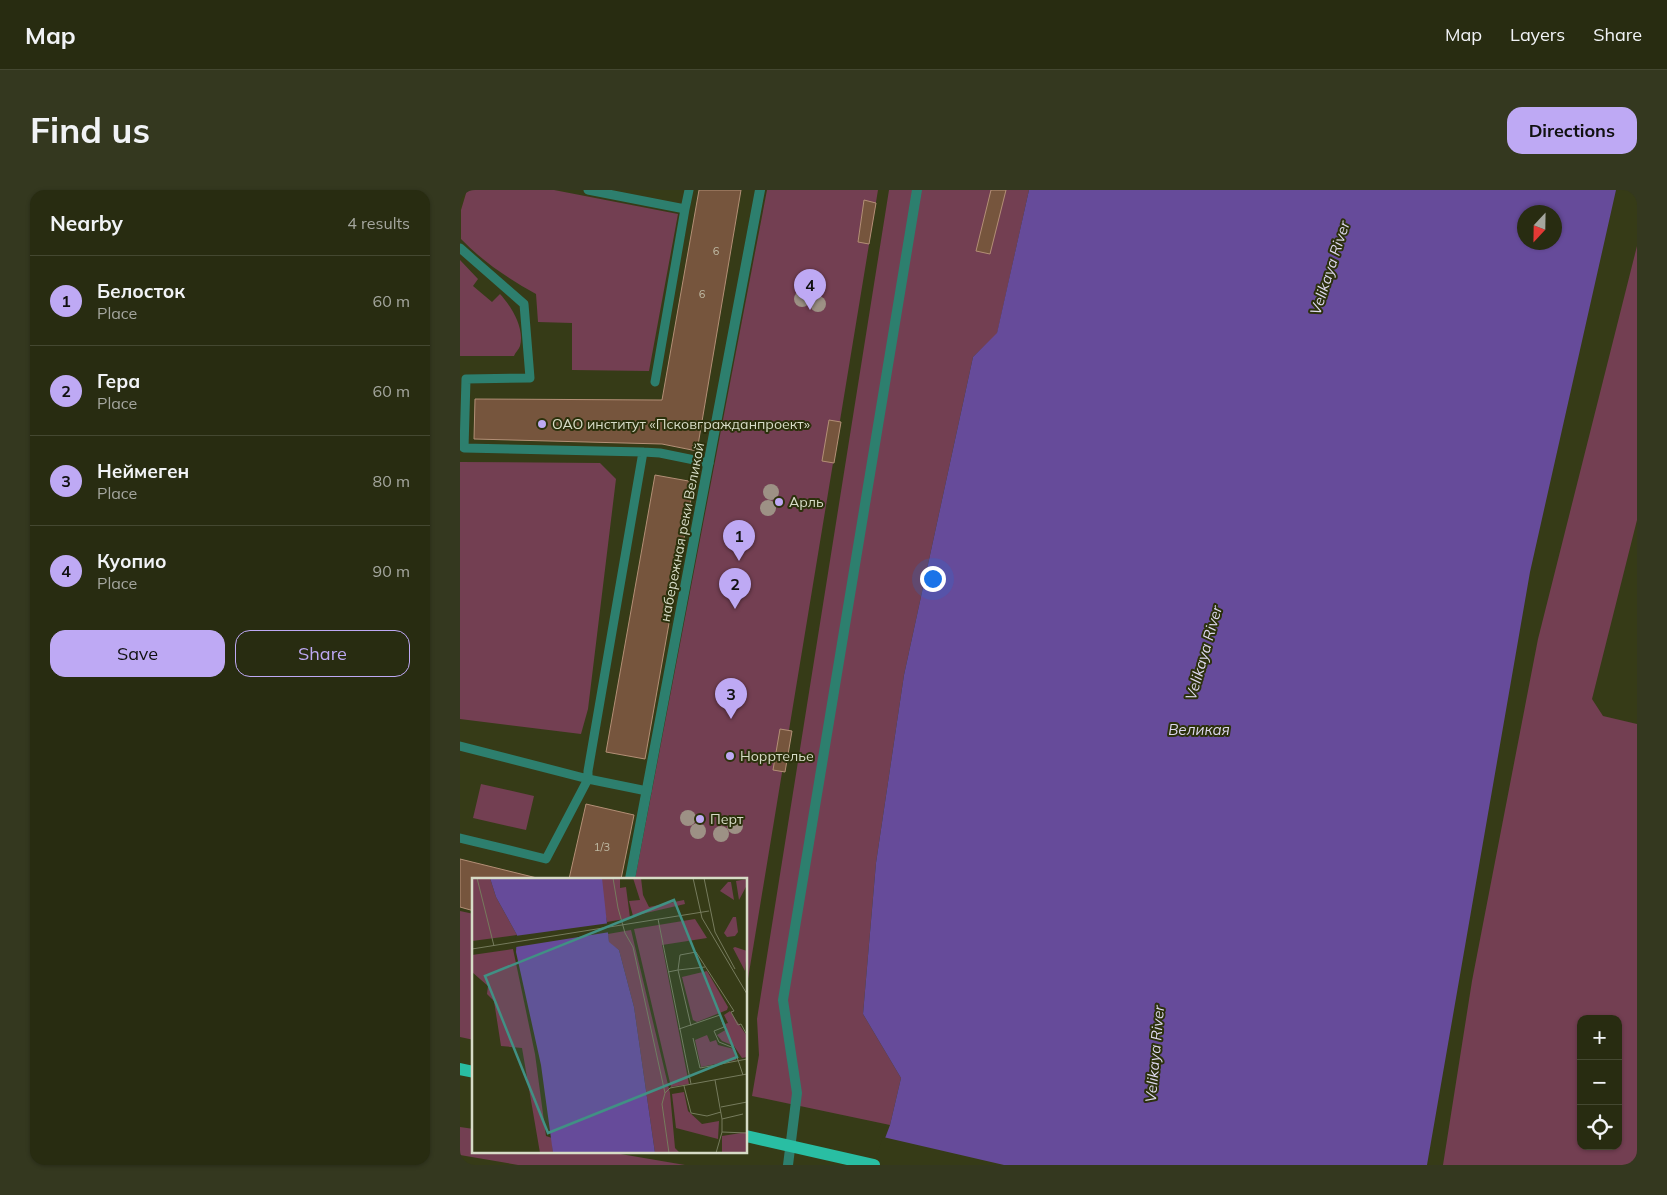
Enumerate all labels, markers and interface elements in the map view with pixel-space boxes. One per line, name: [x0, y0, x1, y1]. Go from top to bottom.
text: Map: [25, 20, 76, 50]
text: Map: [1445, 23, 1482, 46]
text: Layers: [1510, 23, 1565, 46]
text: Share: [1593, 23, 1642, 46]
button: Directions: [1507, 107, 1637, 154]
text: Find us: [30, 108, 150, 152]
north arrow: [1517, 205, 1562, 250]
text: Nearby: [50, 210, 123, 236]
text: 4 results: [347, 213, 410, 233]
water label: Velikaya River: [1305, 218, 1354, 317]
house number: 6: [713, 244, 720, 258]
pin: 4: [794, 269, 826, 310]
text: Белосток: [97, 279, 185, 303]
house number: 6: [699, 287, 706, 301]
text: 1: [61, 291, 71, 311]
text: 60 m: [373, 291, 410, 311]
text: Place: [97, 303, 137, 323]
text: Гера: [97, 369, 140, 393]
text: 2: [61, 381, 71, 401]
text: 60 m: [373, 381, 410, 401]
text: Place: [97, 393, 137, 413]
place label: ОАО институт «Псковгражданпроект»: [552, 415, 810, 433]
marker: ОАО институт «Псковгражданпроект»: [536, 418, 548, 430]
street label: набережная реки Великой: [656, 441, 708, 623]
text: Неймеген: [97, 459, 189, 483]
text: 3: [61, 471, 71, 491]
text: 80 m: [373, 471, 410, 491]
text: Place: [97, 483, 137, 503]
place label: Арль: [789, 493, 824, 511]
marker: Арль: [773, 496, 785, 508]
pin: 1: [723, 520, 755, 561]
text: Куопио: [97, 549, 166, 573]
text: 4: [61, 561, 71, 581]
text: 90 m: [373, 561, 410, 581]
your location: [920, 566, 946, 592]
pin: 2: [719, 568, 751, 609]
text: Place: [97, 573, 137, 593]
water label: Velikaya River: [1181, 603, 1226, 702]
button: Save: [50, 630, 225, 677]
button: Share: [235, 630, 410, 677]
pin: 3: [715, 678, 747, 719]
water label: Великая: [1168, 720, 1230, 739]
place label: Норртелье: [740, 747, 814, 765]
marker: Норртелье: [724, 750, 736, 762]
place label: Перт: [710, 810, 744, 828]
marker: Перт: [694, 813, 706, 825]
house number: 1/3: [594, 840, 610, 854]
inset map: [472, 878, 748, 1152]
water label: Velikaya River: [1141, 1004, 1168, 1103]
map controls: [1577, 1015, 1622, 1150]
button: +: [1577, 1015, 1622, 1060]
button: −: [1577, 1060, 1622, 1105]
button: locate: [1577, 1105, 1622, 1150]

